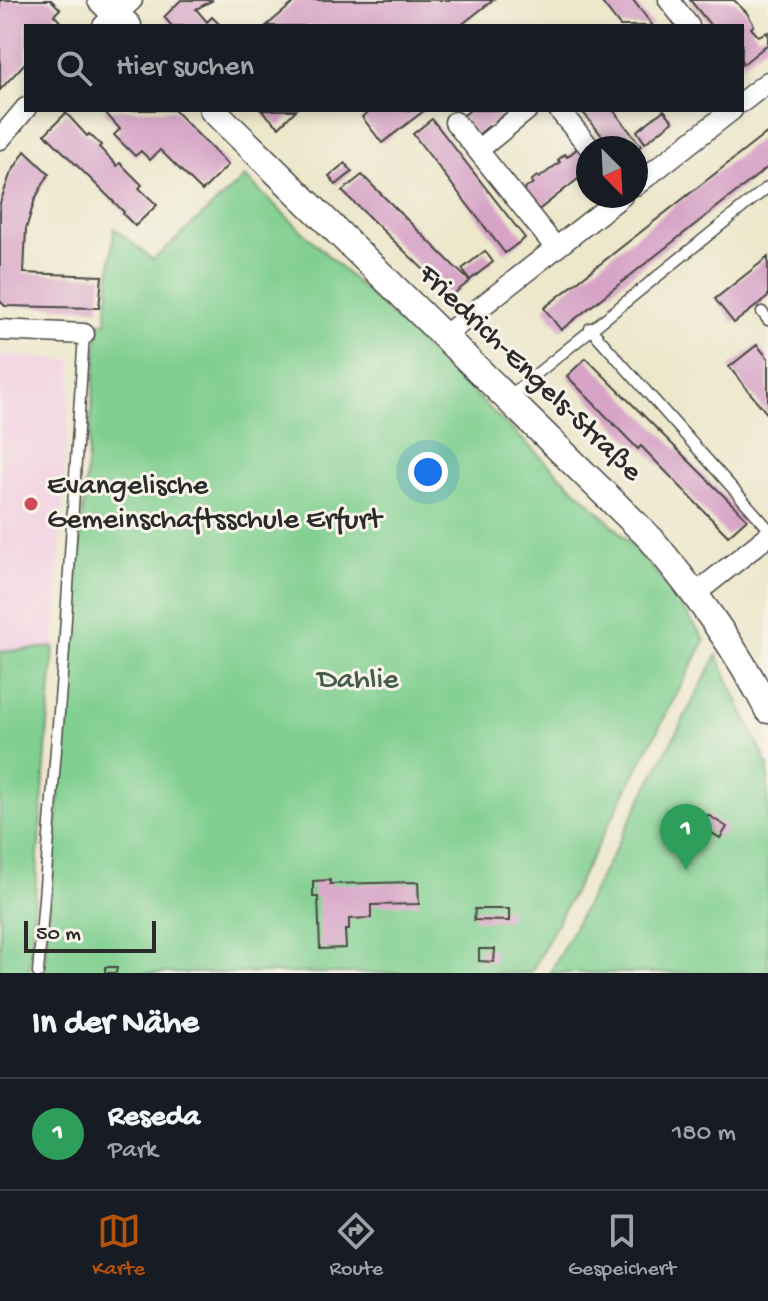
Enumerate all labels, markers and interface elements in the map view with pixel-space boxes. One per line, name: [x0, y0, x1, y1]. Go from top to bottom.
search box: [24, 24, 744, 112]
icon: search: [52, 46, 96, 90]
text: Hier suchen: [116, 51, 254, 86]
north arrow: [576, 136, 648, 208]
street label: Friedrich-Engels-Straße: [409, 257, 649, 490]
your location: [408, 452, 448, 492]
place label: Evangelische Gemeinschaftsschule Erfurt: [47, 470, 384, 539]
marker: Evangelische Gemeinschaftsschule Erfurt: [22, 495, 40, 513]
park label: Dahlie: [316, 664, 399, 699]
pin: 1: [660, 804, 712, 870]
scale bar: [24, 917, 156, 953]
text: 50 m: [36, 922, 81, 948]
text: In der Nähe: [32, 1005, 199, 1045]
text: Reseda: [108, 1101, 200, 1136]
text: 1: [53, 1119, 63, 1150]
text: 180 m: [672, 1119, 736, 1150]
text: Park: [108, 1136, 158, 1167]
tab: Karte: [92, 1209, 145, 1283]
tab: Route: [330, 1209, 383, 1283]
tab: Gespeichert: [568, 1209, 676, 1283]

